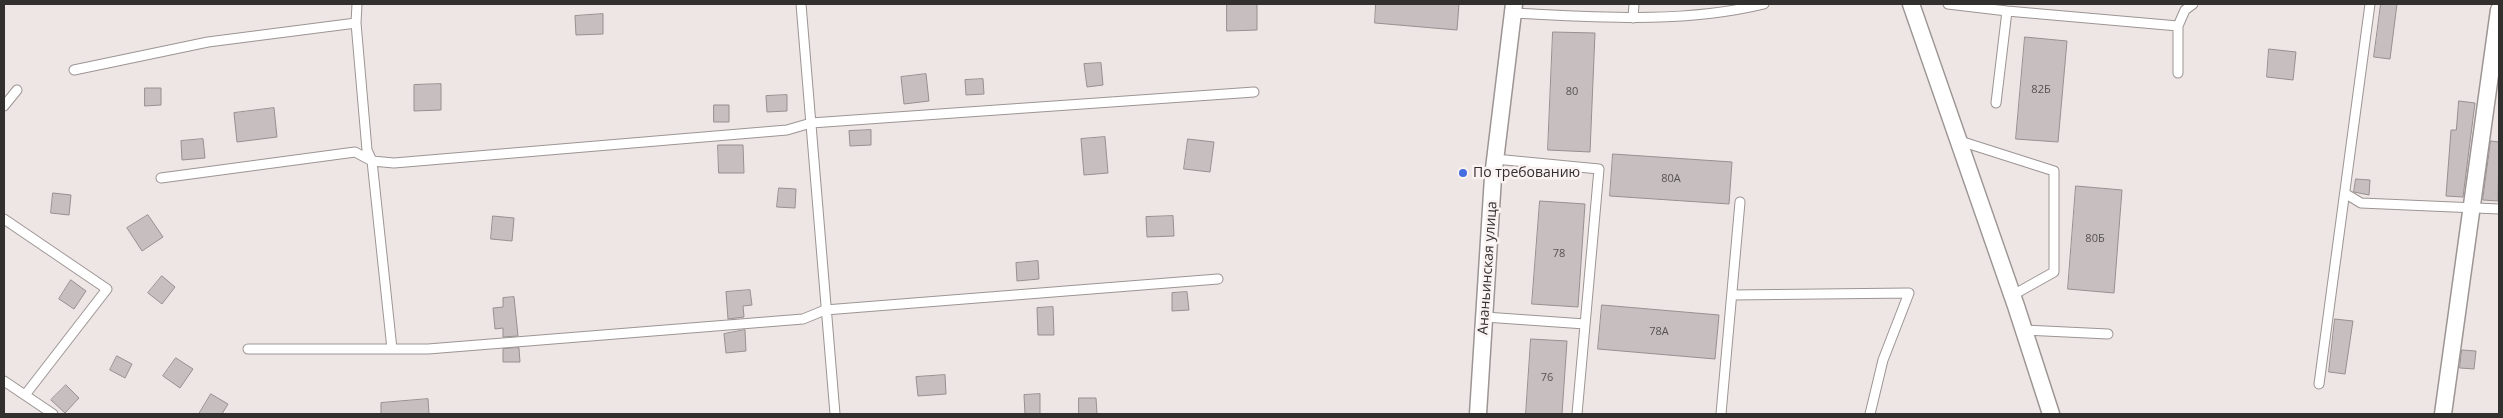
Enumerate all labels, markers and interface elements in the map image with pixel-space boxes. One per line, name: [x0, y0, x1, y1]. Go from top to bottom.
house number: 82Б: [2031, 83, 2051, 97]
house number: 80: [1566, 85, 1578, 99]
place label: По требованию: [1473, 165, 1580, 181]
marker: По требованию: [1457, 167, 1469, 179]
house number: 80А: [1661, 172, 1681, 186]
street label: Ананьинская улица: [1475, 201, 1501, 335]
house number: 80Б: [2085, 232, 2105, 246]
house number: 78: [1553, 247, 1565, 261]
house number: 78А: [1649, 325, 1669, 339]
house number: 76: [1541, 371, 1553, 385]

